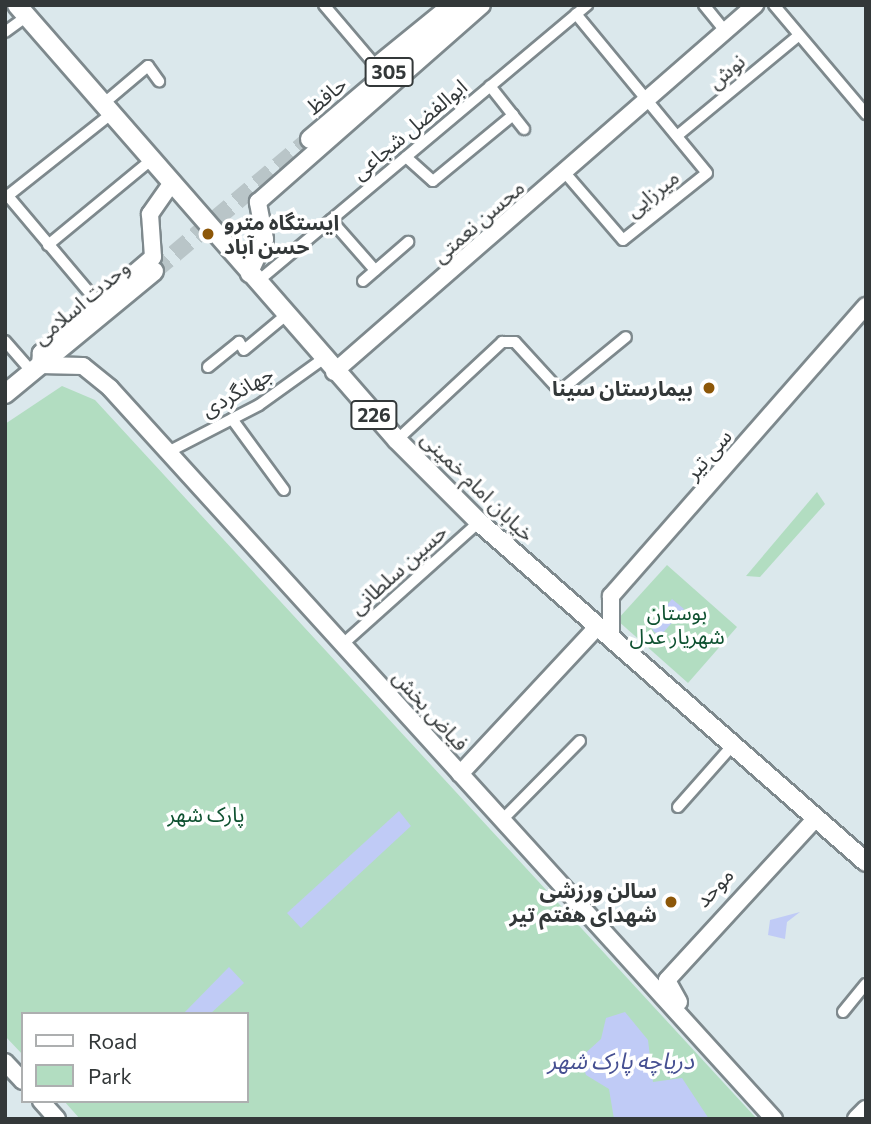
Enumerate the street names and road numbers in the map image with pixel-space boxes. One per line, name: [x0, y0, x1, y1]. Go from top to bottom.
street label: نوش: [702, 48, 750, 94]
road number: 305: [364, 57, 414, 88]
street label: حافظ: [301, 71, 351, 119]
street label: ابوالفضل شجاعی: [346, 73, 472, 185]
street label: میرزایی: [620, 164, 684, 222]
street label: محسن نعمتی: [427, 174, 529, 268]
street label: وحدت اسلامی: [28, 254, 134, 350]
street label: جهانگردی: [196, 360, 278, 422]
road number: 226: [350, 400, 398, 430]
street label: سی تیر: [679, 424, 737, 484]
street label: خیابان امام خمینی: [416, 426, 540, 546]
street label: حسین سلطانی: [344, 519, 452, 619]
street label: فیاض بخش: [388, 664, 474, 756]
street label: موحد: [690, 862, 738, 912]

